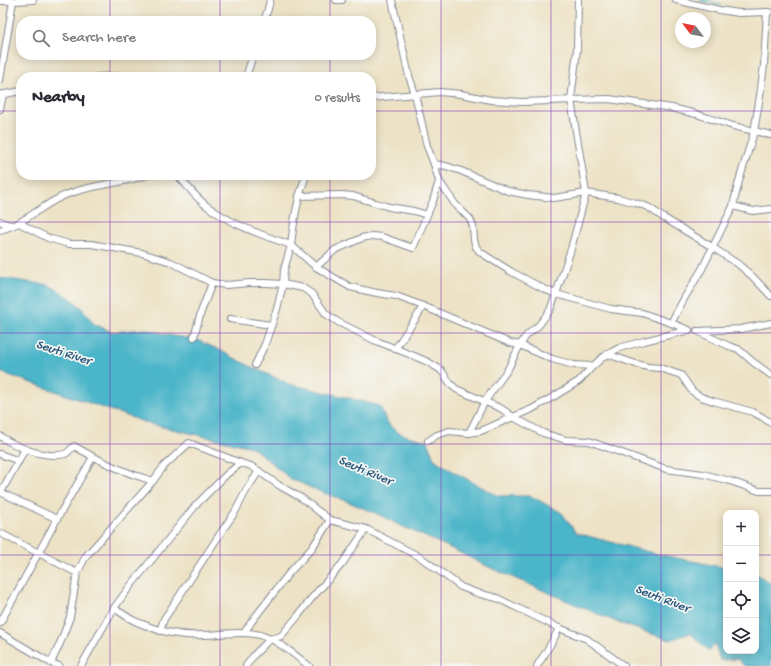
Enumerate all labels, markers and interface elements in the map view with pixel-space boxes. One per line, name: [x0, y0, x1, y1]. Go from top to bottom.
north arrow: [675, 12, 711, 48]
search box: [16, 16, 376, 60]
icon: search: [30, 27, 52, 49]
text: Search here: [62, 29, 136, 47]
text: Nearby: [32, 88, 85, 108]
text: 0 results: [314, 91, 360, 106]
water label: Seuti River: [34, 337, 95, 370]
water label: Seuti River: [336, 453, 396, 490]
map controls: [723, 510, 759, 654]
button: +: [723, 510, 759, 546]
button: −: [723, 546, 759, 582]
water label: Seuti River: [633, 582, 694, 617]
button: locate: [723, 582, 759, 618]
button: layers: [723, 618, 759, 654]

